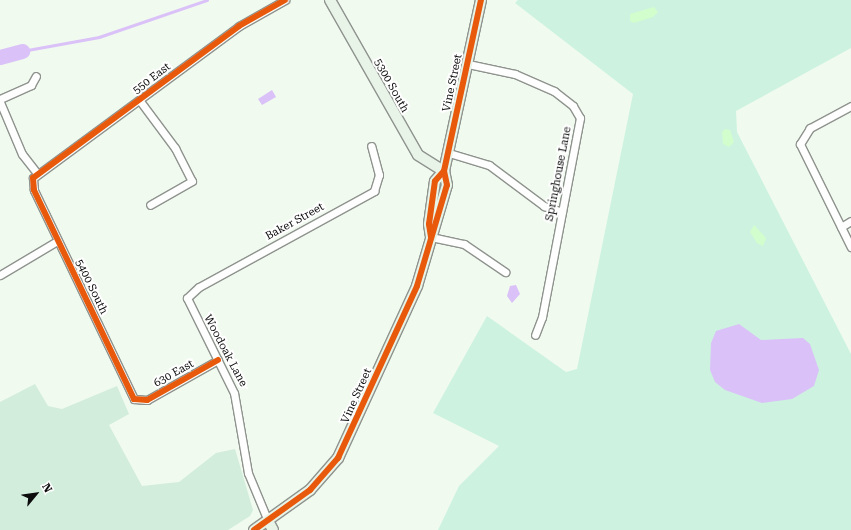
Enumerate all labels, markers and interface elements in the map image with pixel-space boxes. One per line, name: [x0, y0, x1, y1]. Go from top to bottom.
street label: Vine Street: [440, 53, 466, 113]
street label: 5300 South: [371, 57, 411, 115]
street label: 550 East: [131, 61, 173, 97]
street label: Springhouse Lane: [543, 126, 575, 222]
street label: Baker Street: [263, 201, 327, 243]
street label: 5400 South: [72, 257, 110, 317]
street label: Woodoak Lane: [200, 313, 250, 389]
street label: 630 East: [152, 358, 196, 390]
street label: Vine Street: [339, 367, 375, 425]
north arrow: [16, 474, 56, 514]
text: N: [39, 481, 55, 495]

